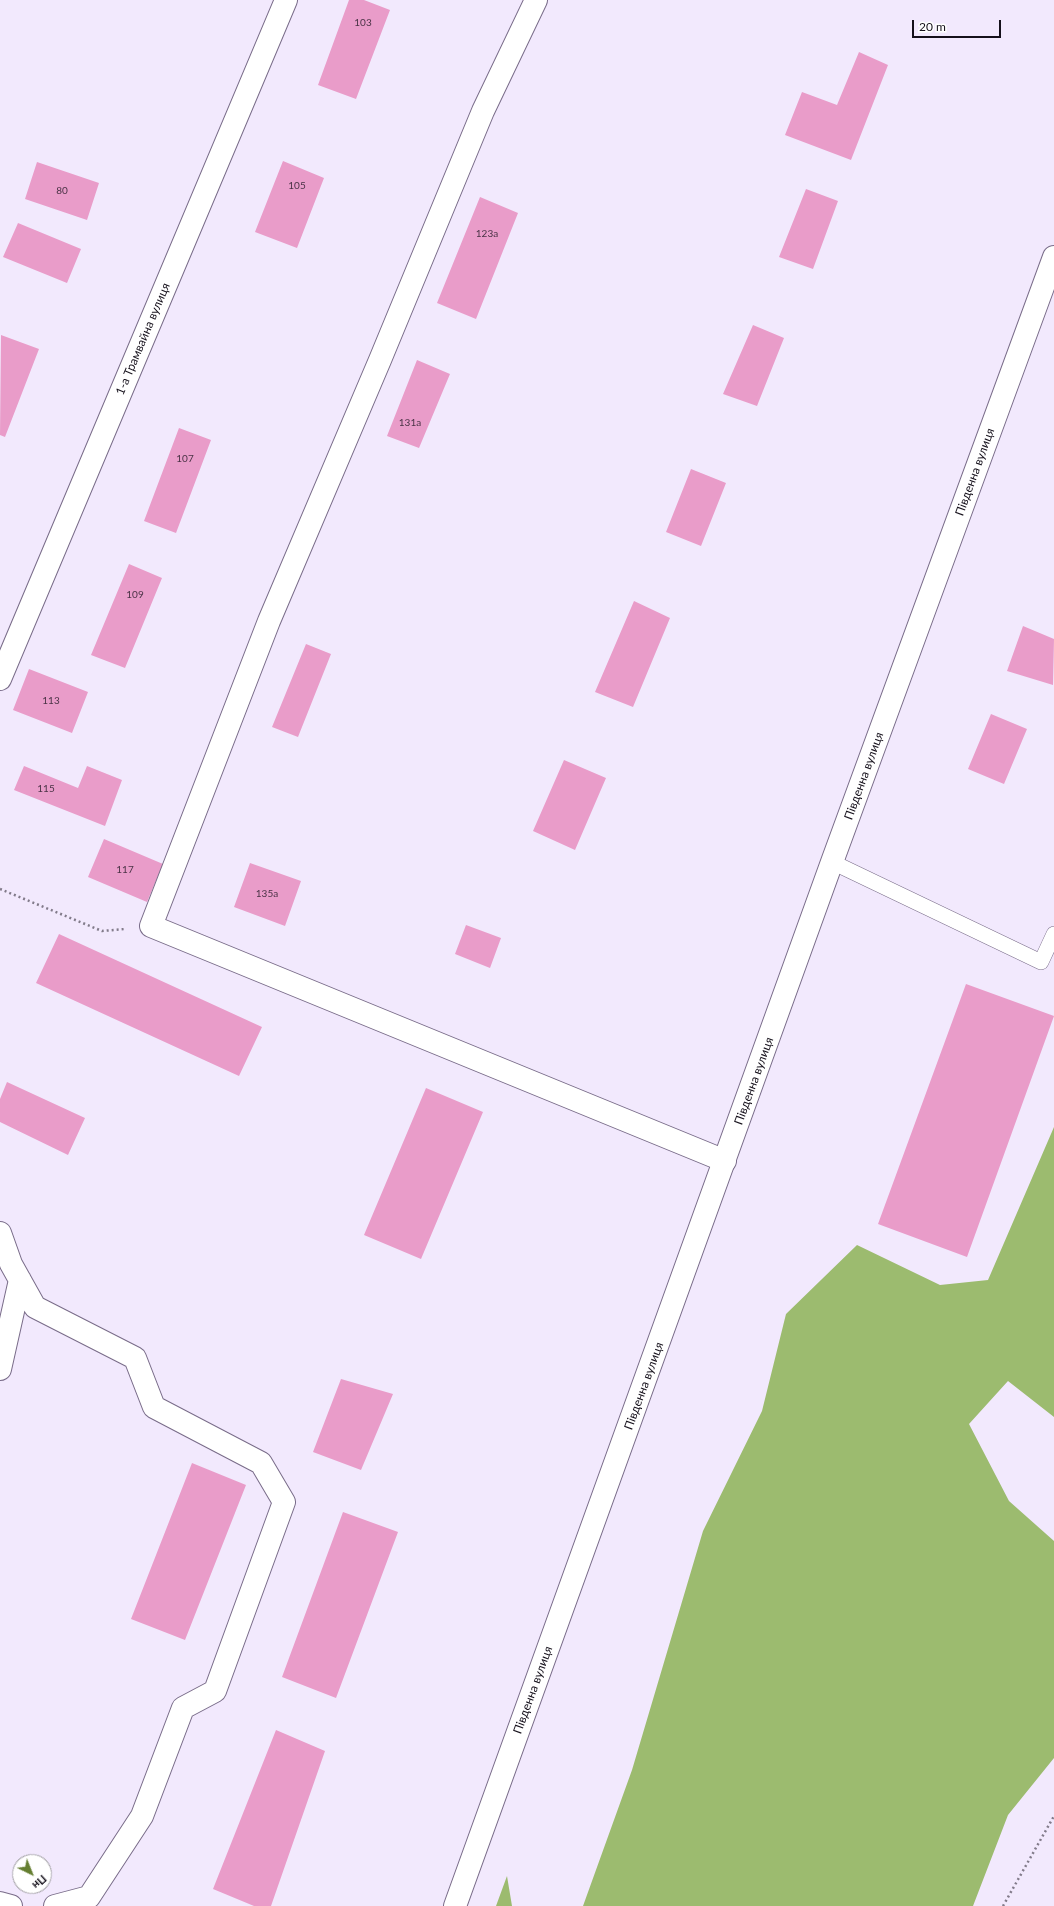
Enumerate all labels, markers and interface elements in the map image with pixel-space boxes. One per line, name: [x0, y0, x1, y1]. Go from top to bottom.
scale bar: [914, 12, 1003, 38]
house number: 103: [354, 17, 372, 29]
text: 20 m: [919, 19, 946, 34]
house number: 105: [288, 180, 306, 192]
house number: 80: [56, 185, 68, 197]
house number: 123а: [476, 228, 498, 240]
street label: 1-а Трамвайна вулиця: [113, 281, 173, 397]
house number: 131а: [399, 417, 421, 429]
street label: Південна вулиця: [952, 426, 998, 518]
house number: 107: [176, 453, 194, 465]
house number: 109: [126, 589, 144, 601]
house number: 113: [42, 695, 60, 707]
street label: Південна вулиця: [841, 730, 887, 822]
house number: 115: [37, 783, 55, 795]
house number: 117: [116, 864, 134, 876]
house number: 135а: [256, 888, 278, 900]
street label: Південна вулиця: [731, 1035, 777, 1127]
street label: Південна вулиця: [621, 1340, 667, 1432]
street label: Південна вулиця: [510, 1644, 556, 1736]
north arrow: [12, 1854, 52, 1894]
text: Пн: [30, 1873, 50, 1892]

